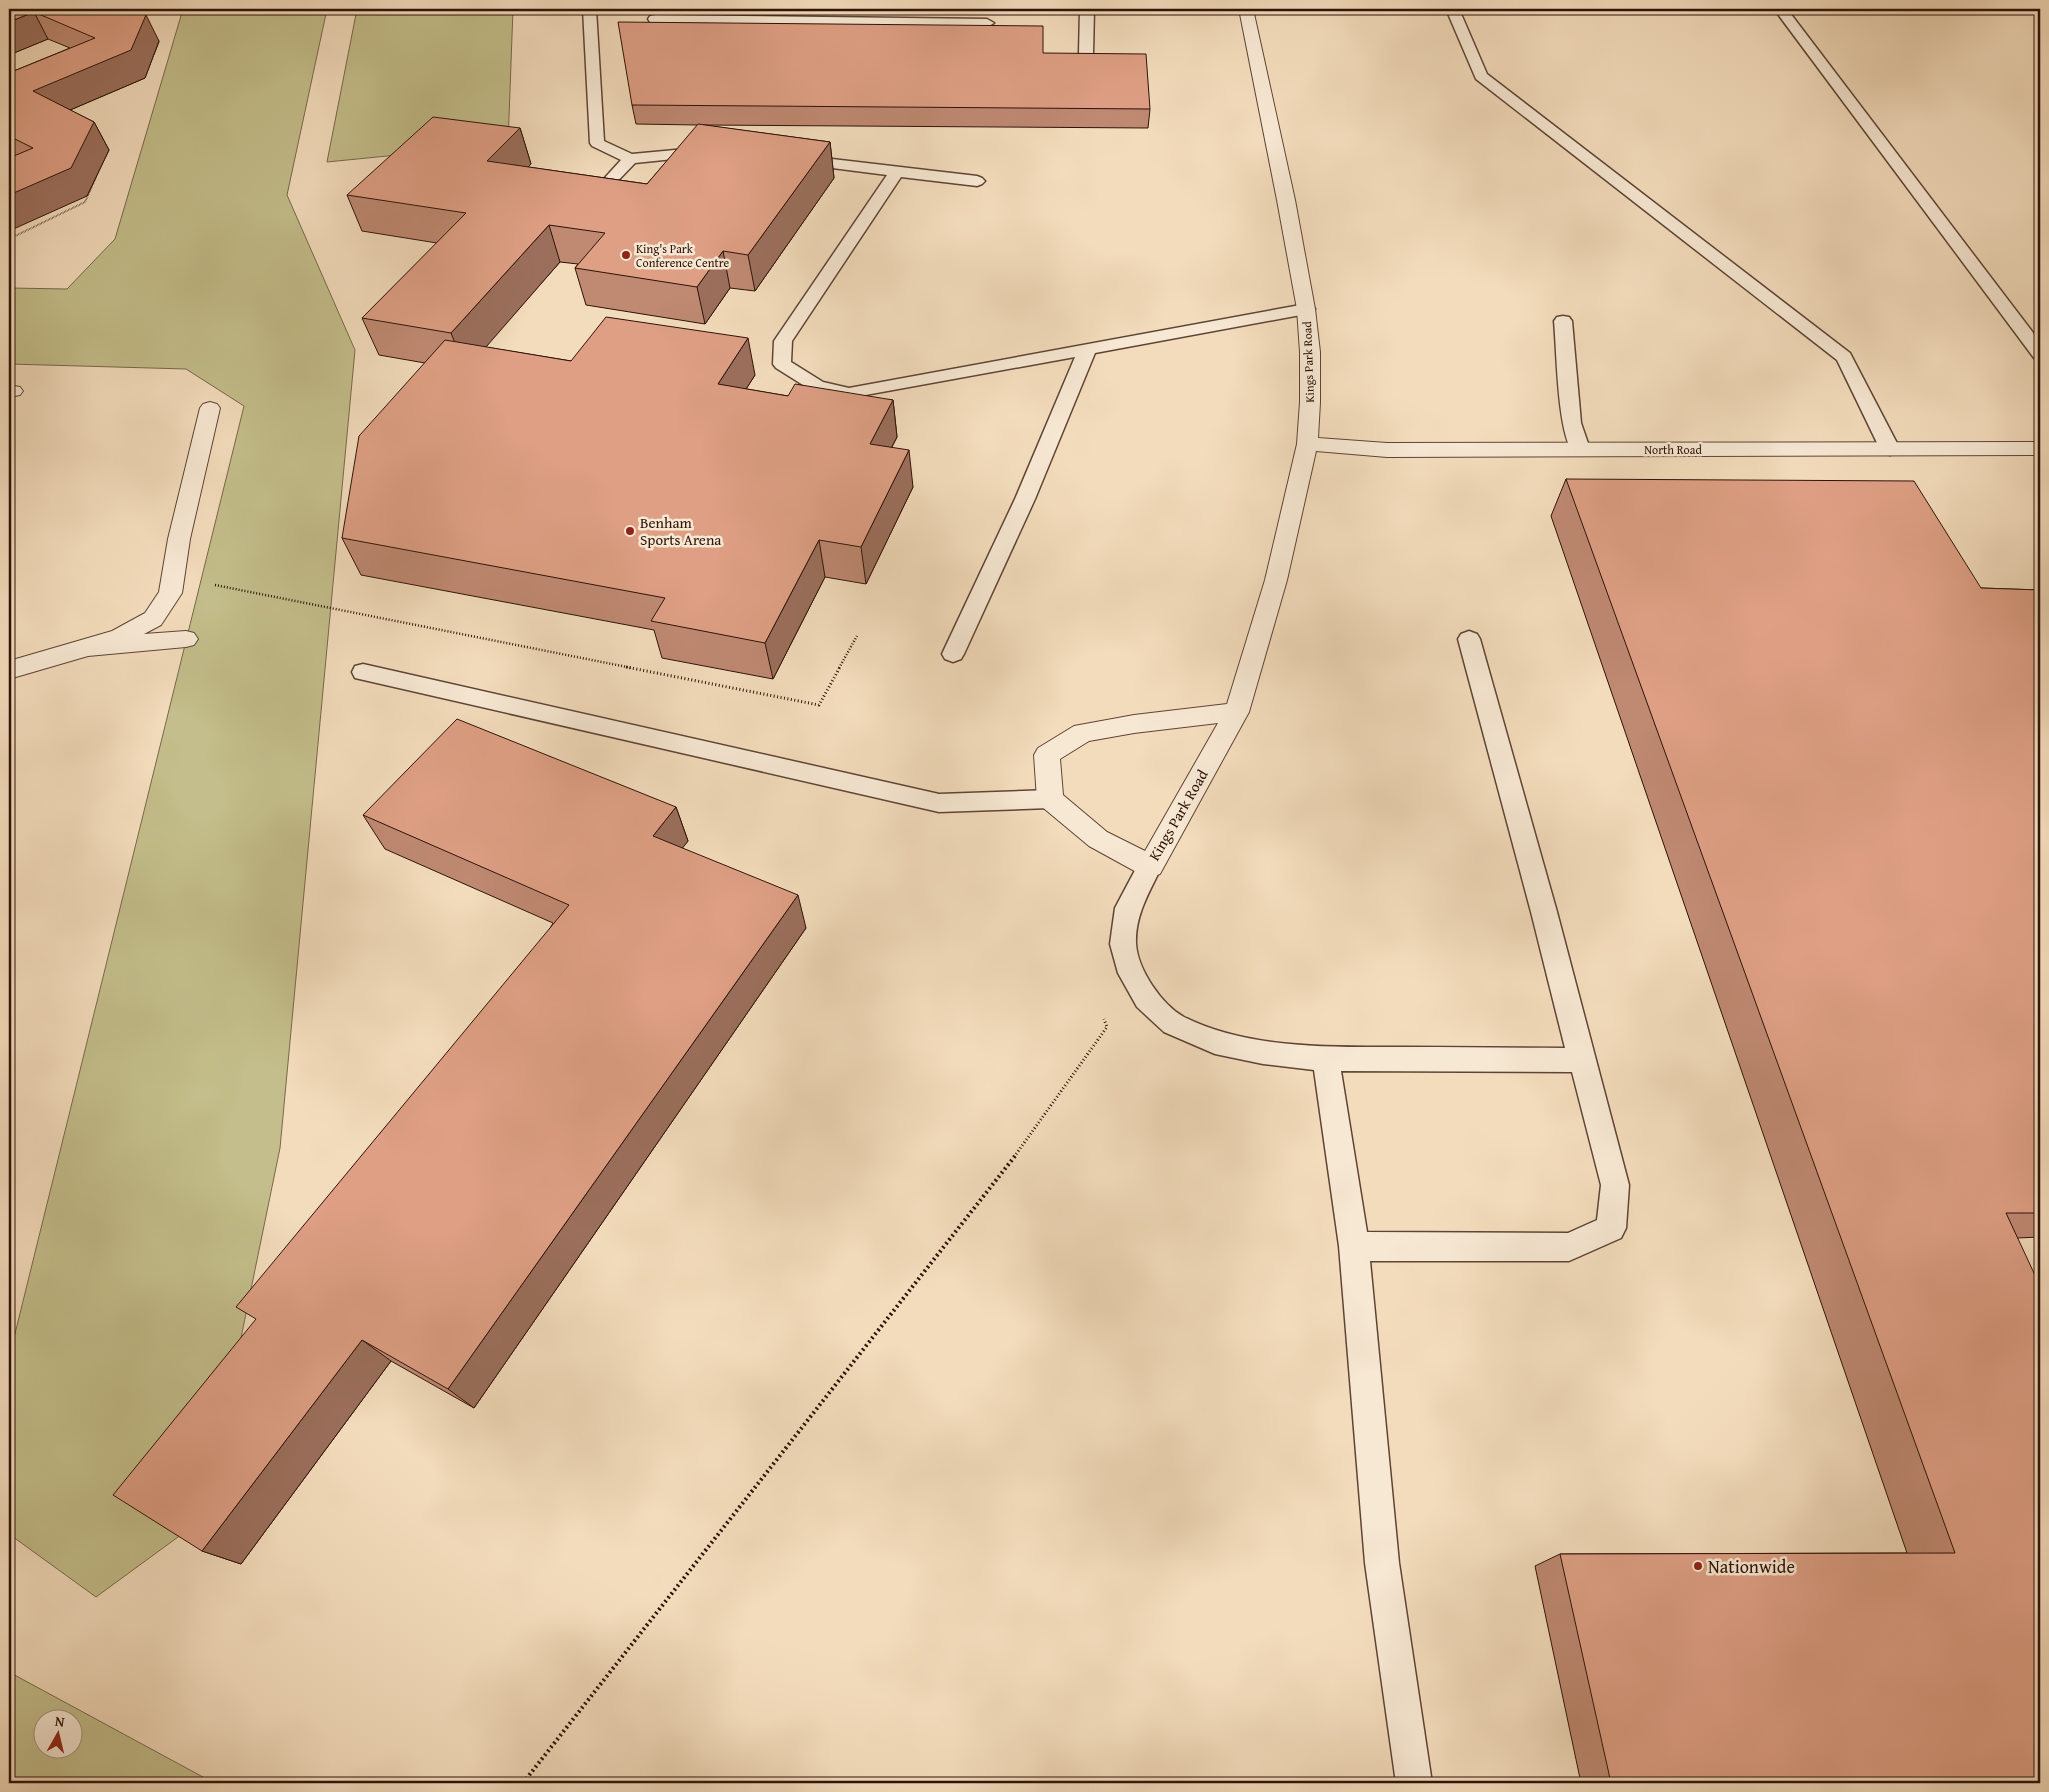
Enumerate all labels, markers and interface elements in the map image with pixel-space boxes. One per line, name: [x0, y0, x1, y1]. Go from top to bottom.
place label: King's Park Conference Centre: [636, 240, 729, 271]
marker: King's Park Conference Centre: [620, 249, 632, 261]
street label: Kings Park Road: [1298, 320, 1318, 403]
street label: North Road: [1644, 441, 1702, 458]
place label: Benham Sports Arena: [640, 512, 721, 550]
marker: Benham Sports Arena: [624, 525, 636, 537]
street label: Kings Park Road: [1143, 766, 1213, 864]
place label: Nationwide: [1708, 1553, 1795, 1580]
marker: Nationwide: [1692, 1560, 1704, 1572]
north arrow: [32, 1710, 82, 1760]
text: N: [54, 1711, 66, 1732]

